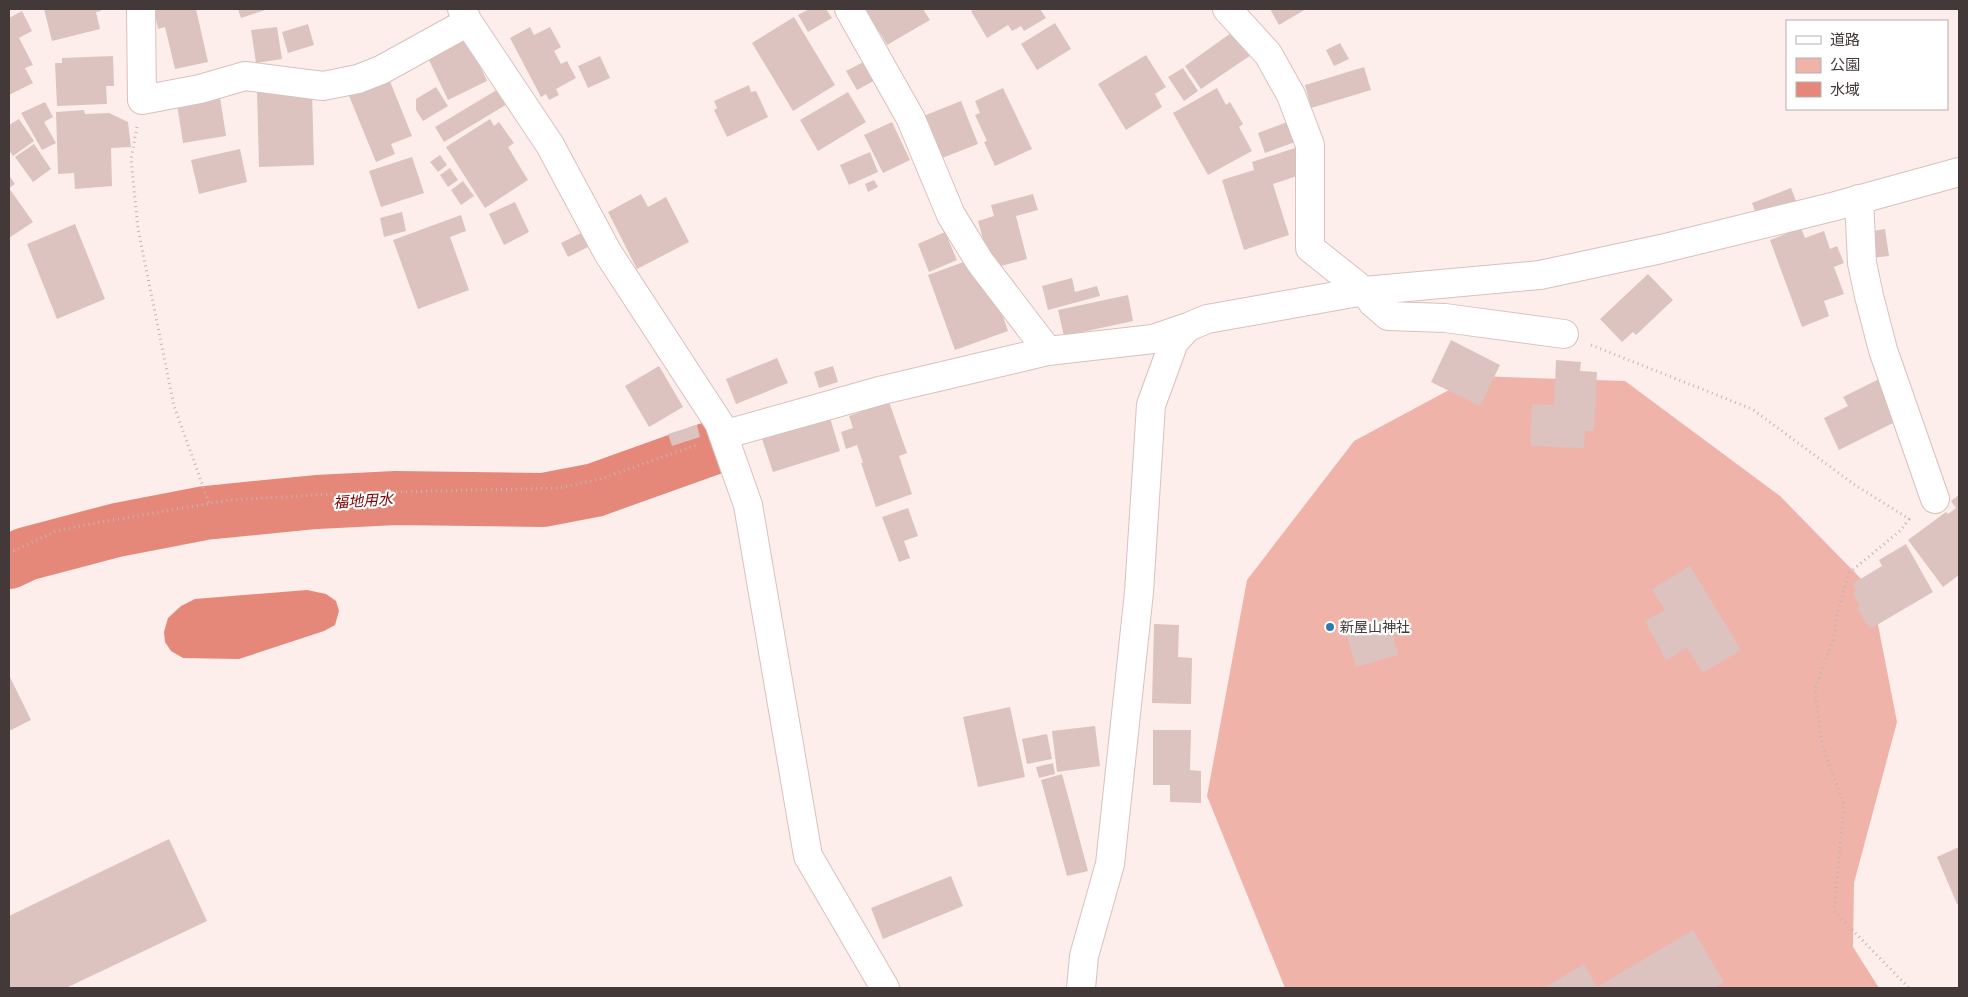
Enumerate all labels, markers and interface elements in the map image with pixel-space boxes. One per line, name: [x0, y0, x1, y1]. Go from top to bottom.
legend: [1786, 20, 1948, 110]
text: 道路: [1830, 31, 1860, 49]
text: 公園: [1830, 56, 1860, 74]
text: 水域: [1830, 81, 1860, 99]
water label: 福地用水: [332, 490, 396, 512]
place label: 新屋山神社: [1340, 619, 1410, 635]
marker: 新屋山神社: [1324, 621, 1336, 633]

